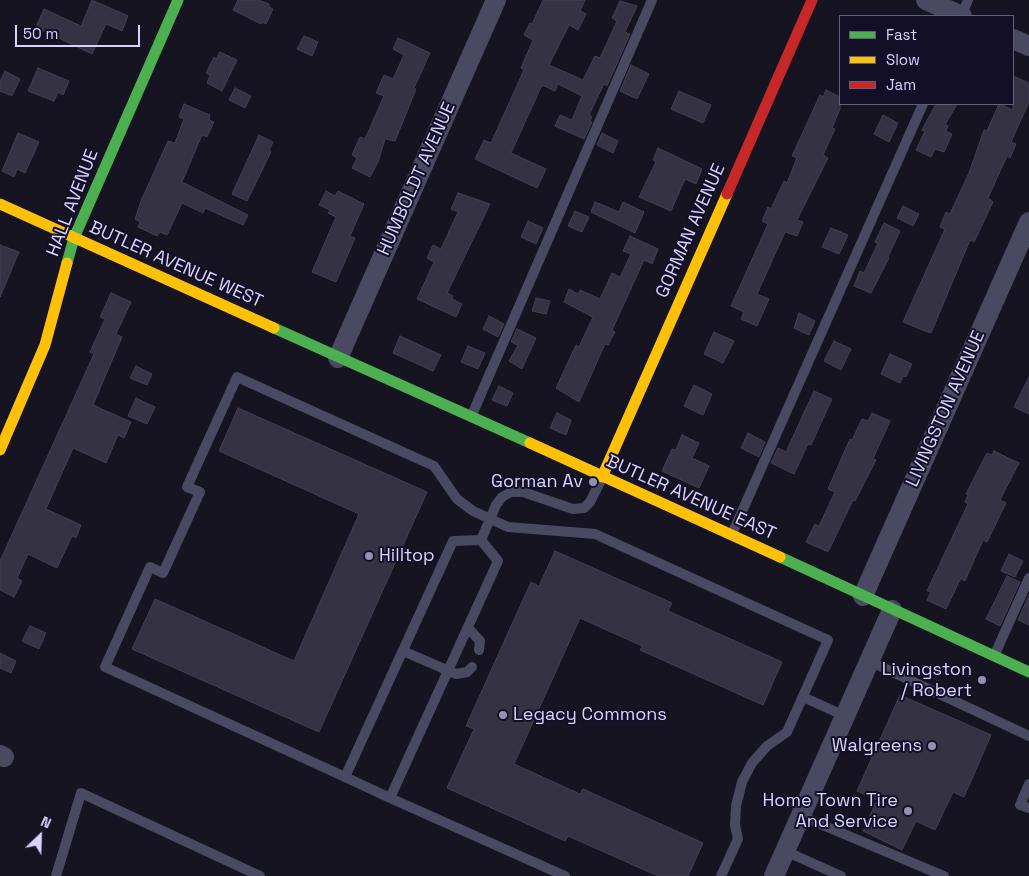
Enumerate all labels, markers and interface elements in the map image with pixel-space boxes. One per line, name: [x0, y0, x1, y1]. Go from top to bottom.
scale bar: [18, 15, 142, 47]
legend: [839, 15, 1014, 105]
text: 50 m: [23, 24, 58, 43]
text: Fast: [886, 25, 917, 44]
text: Slow: [886, 50, 920, 69]
text: Jam: [886, 75, 916, 94]
street label: HUMBOLDT AVENUE: [373, 99, 461, 259]
street label: HALL AVENUE: [43, 146, 103, 260]
street label: GORMAN AVENUE: [652, 161, 730, 301]
street label: BUTLER AVENUE WEST: [86, 217, 266, 313]
street label: LIVINGSTON AVENUE: [902, 328, 990, 490]
street label: BUTLER AVENUE EAST: [603, 451, 779, 545]
place label: Gorman Av: [491, 471, 583, 493]
marker: Gorman Av: [587, 476, 599, 488]
place label: Hilltop: [379, 545, 435, 567]
marker: Hilltop: [363, 550, 375, 562]
place label: Livingston / Robert: [882, 659, 972, 702]
marker: Livingston / Robert: [976, 674, 988, 686]
place label: Legacy Commons: [513, 704, 667, 726]
marker: Legacy Commons: [497, 709, 509, 721]
place label: Walgreens: [832, 735, 922, 757]
marker: Walgreens: [926, 740, 938, 752]
place label: Home Town Tire And Service: [763, 790, 898, 832]
marker: Home Town Tire And Service: [902, 805, 914, 817]
north arrow: [15, 811, 65, 861]
text: N: [38, 812, 54, 832]

